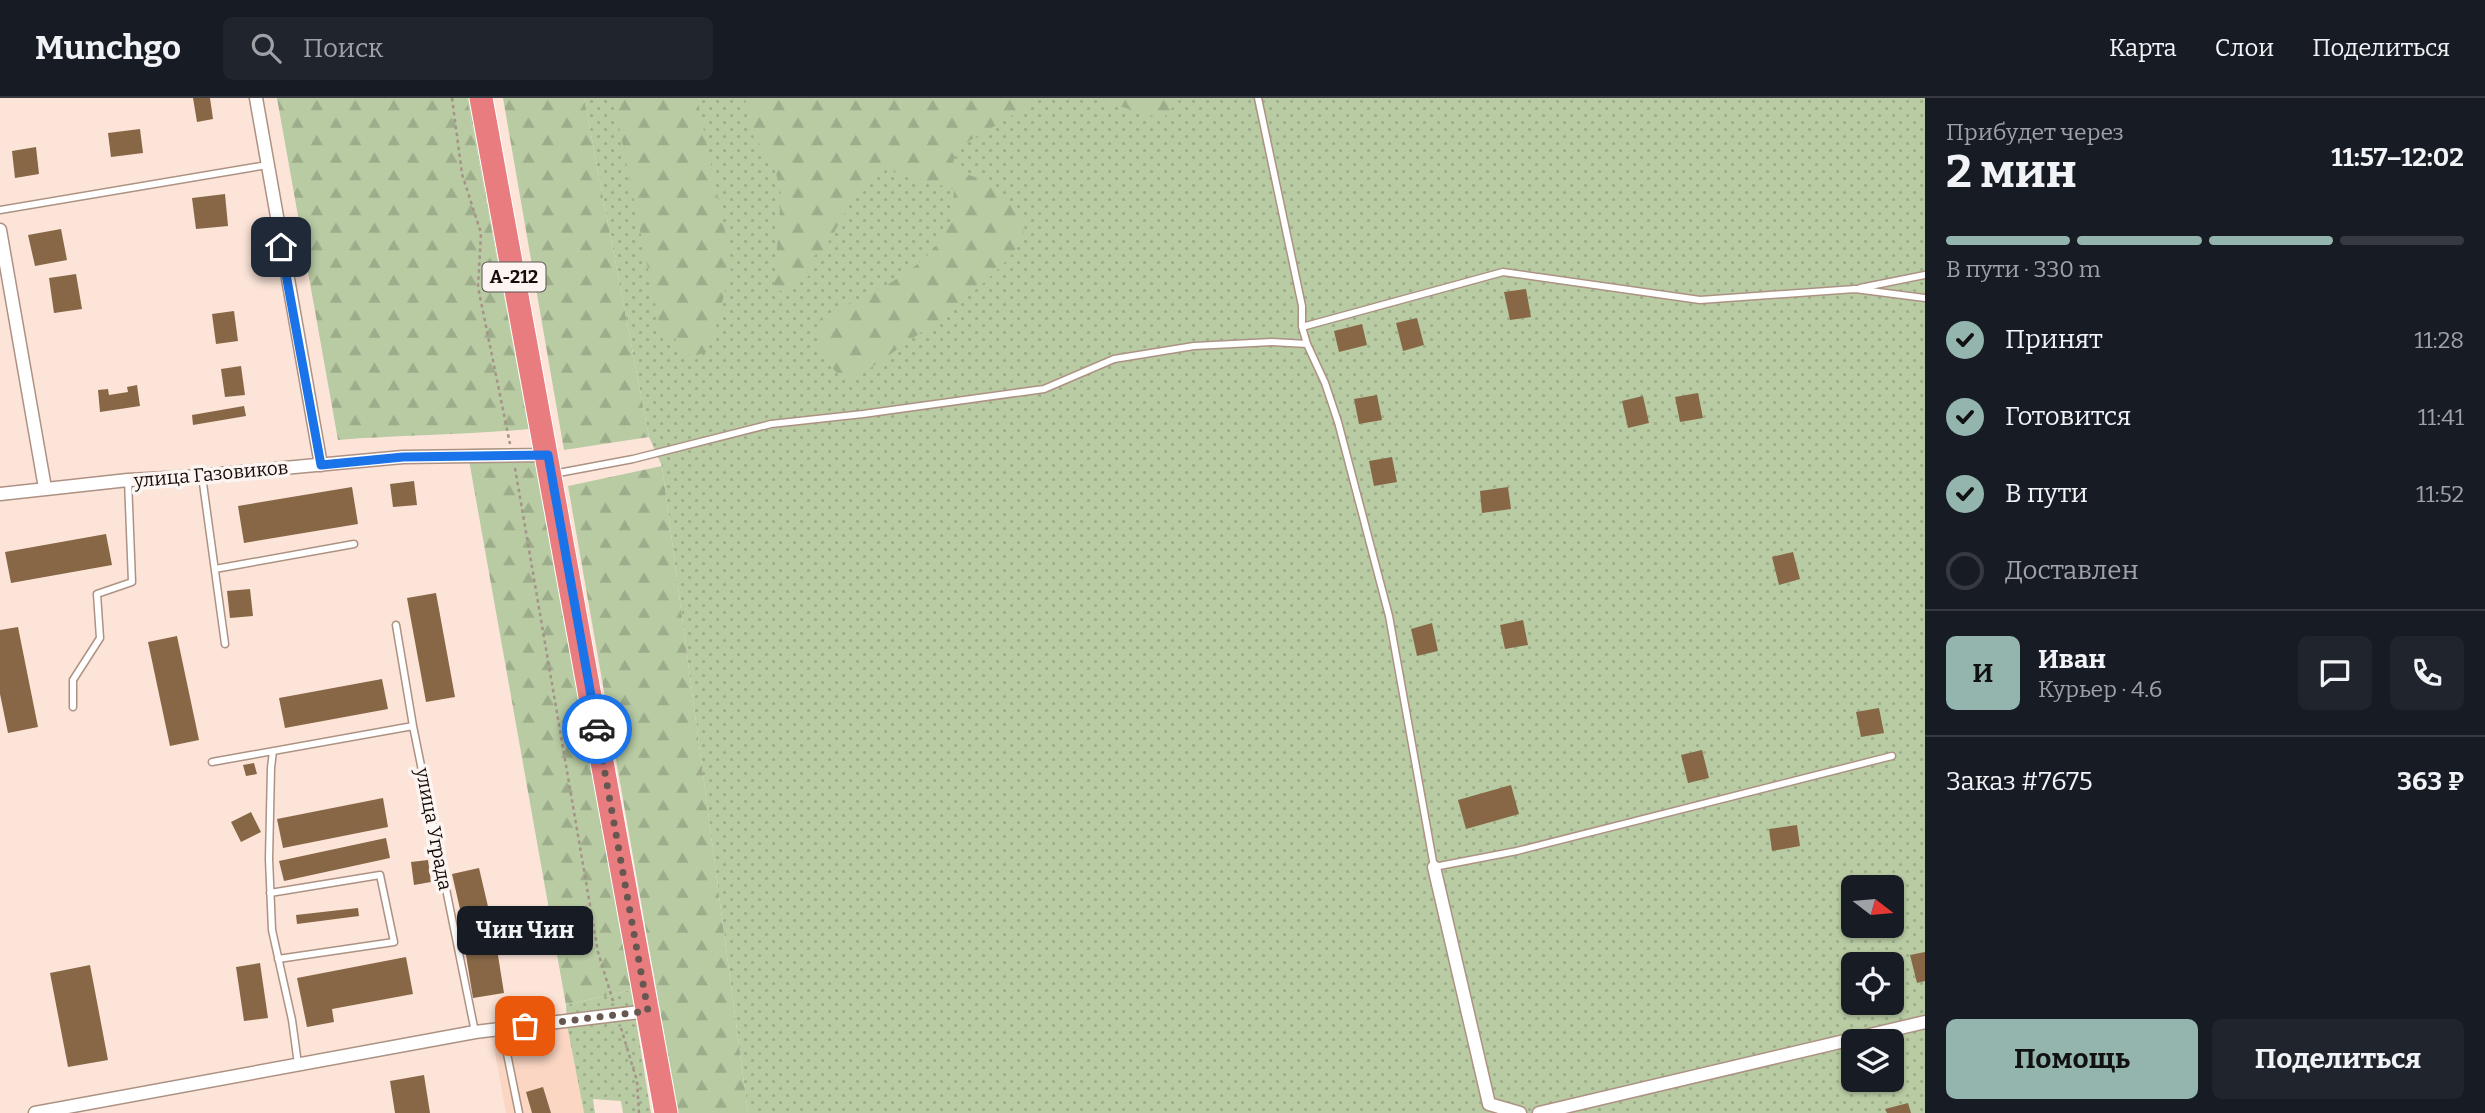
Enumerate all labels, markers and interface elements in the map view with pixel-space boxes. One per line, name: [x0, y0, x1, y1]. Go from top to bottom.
search box: [223, 17, 713, 80]
text: Munchgo: [35, 28, 181, 68]
icon: search: [247, 29, 285, 67]
text: Поиск: [303, 33, 383, 64]
text: Карта: [2109, 34, 2177, 62]
text: Слои: [2215, 34, 2274, 62]
text: Поделиться: [2312, 34, 2450, 62]
text: Прибудет через: [1946, 118, 2124, 146]
text: 11:57–12:02: [2331, 142, 2464, 173]
text: 2 мин: [1946, 144, 2077, 199]
pin: [251, 217, 311, 277]
icon: home: [262, 228, 300, 266]
text: В пути · 330 m: [1946, 255, 2101, 283]
road number: А-212: [482, 262, 546, 292]
icon: check: [1946, 321, 1984, 359]
text: Принят: [2005, 324, 2103, 355]
text: 11:28: [2414, 326, 2464, 354]
icon: check: [1946, 398, 1984, 436]
text: Готовится: [2005, 401, 2131, 432]
text: 11:41: [2418, 403, 2464, 431]
street label: улица Газовиков: [132, 456, 289, 492]
icon: check: [1946, 475, 1984, 513]
text: В пути: [2005, 478, 2088, 509]
text: 11:52: [2416, 480, 2464, 508]
text: Доставлен: [2005, 555, 2139, 586]
button: chat: [2298, 636, 2372, 710]
button: phone: [2390, 636, 2464, 710]
text: Иван: [2038, 644, 2106, 675]
text: И: [1973, 658, 1993, 689]
text: Курьер · 4.6: [2038, 675, 2162, 703]
courier: [562, 694, 632, 764]
icon: car: [578, 710, 616, 748]
street label: улица Уграда: [411, 765, 457, 893]
text: Заказ #7675: [1946, 766, 2093, 797]
text: 363 ₽: [2397, 766, 2464, 797]
north arrow: [1841, 875, 1904, 938]
map controls: [1841, 875, 1904, 1092]
callout: Чин Чин: [457, 907, 593, 956]
text: Чин Чин: [476, 916, 574, 944]
button: locate: [1841, 952, 1904, 1015]
pin: [495, 996, 555, 1056]
icon: bag: [506, 1007, 544, 1045]
button: Помощь: [1946, 1019, 2198, 1099]
button: Поделиться: [2212, 1019, 2464, 1099]
button: layers: [1841, 1029, 1904, 1092]

